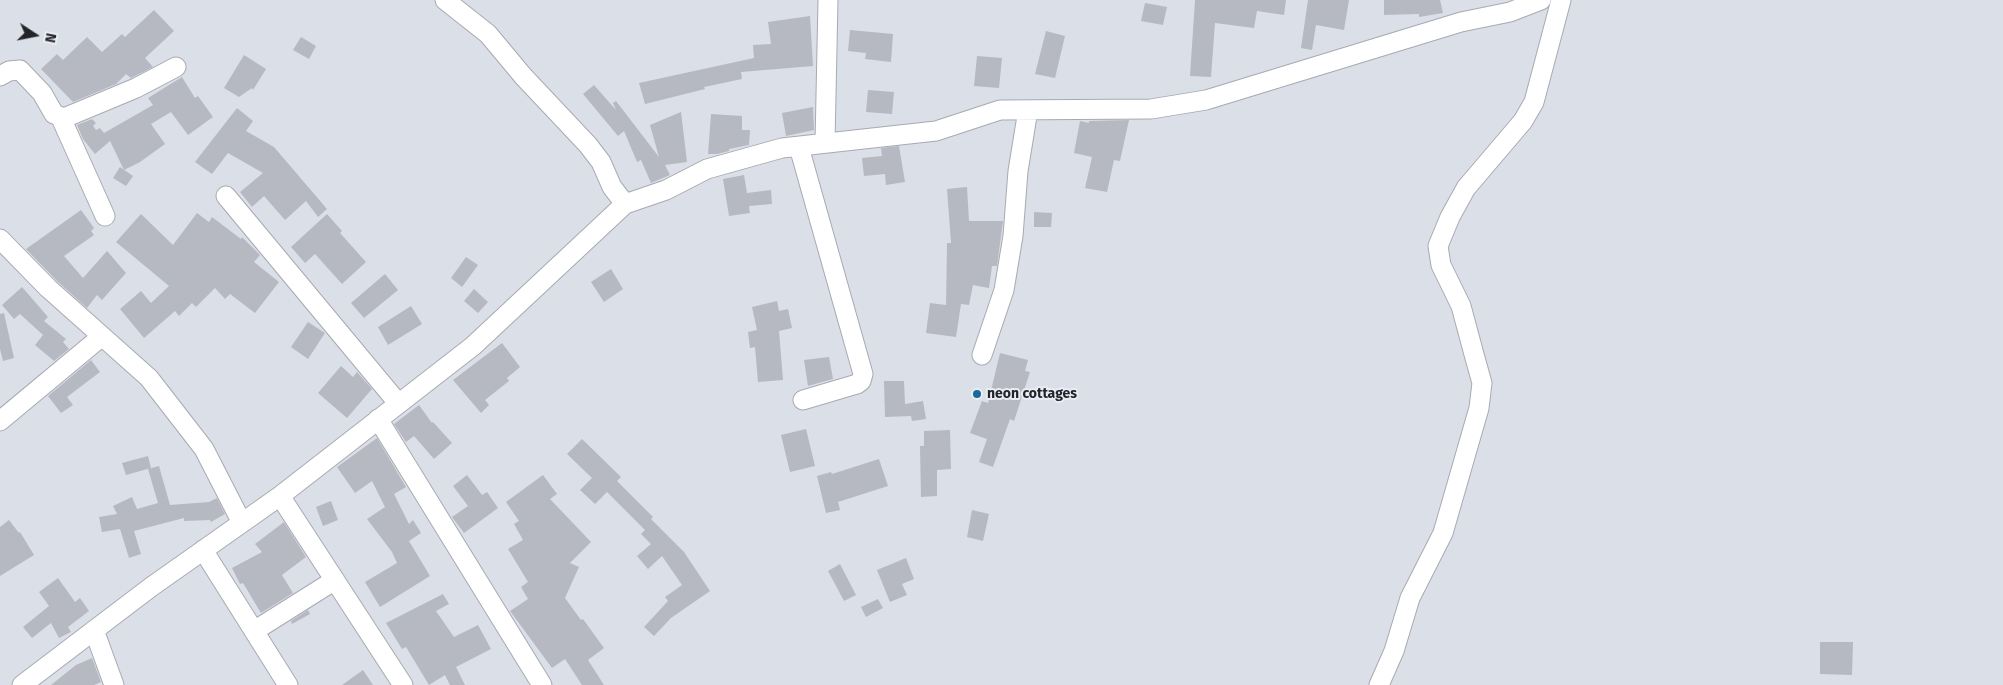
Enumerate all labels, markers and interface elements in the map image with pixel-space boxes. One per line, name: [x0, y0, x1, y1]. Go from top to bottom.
north arrow: [10, 10, 60, 60]
text: N: [41, 32, 59, 44]
place label: neon cottages: [987, 386, 1077, 402]
marker: neon cottages: [971, 388, 983, 400]

